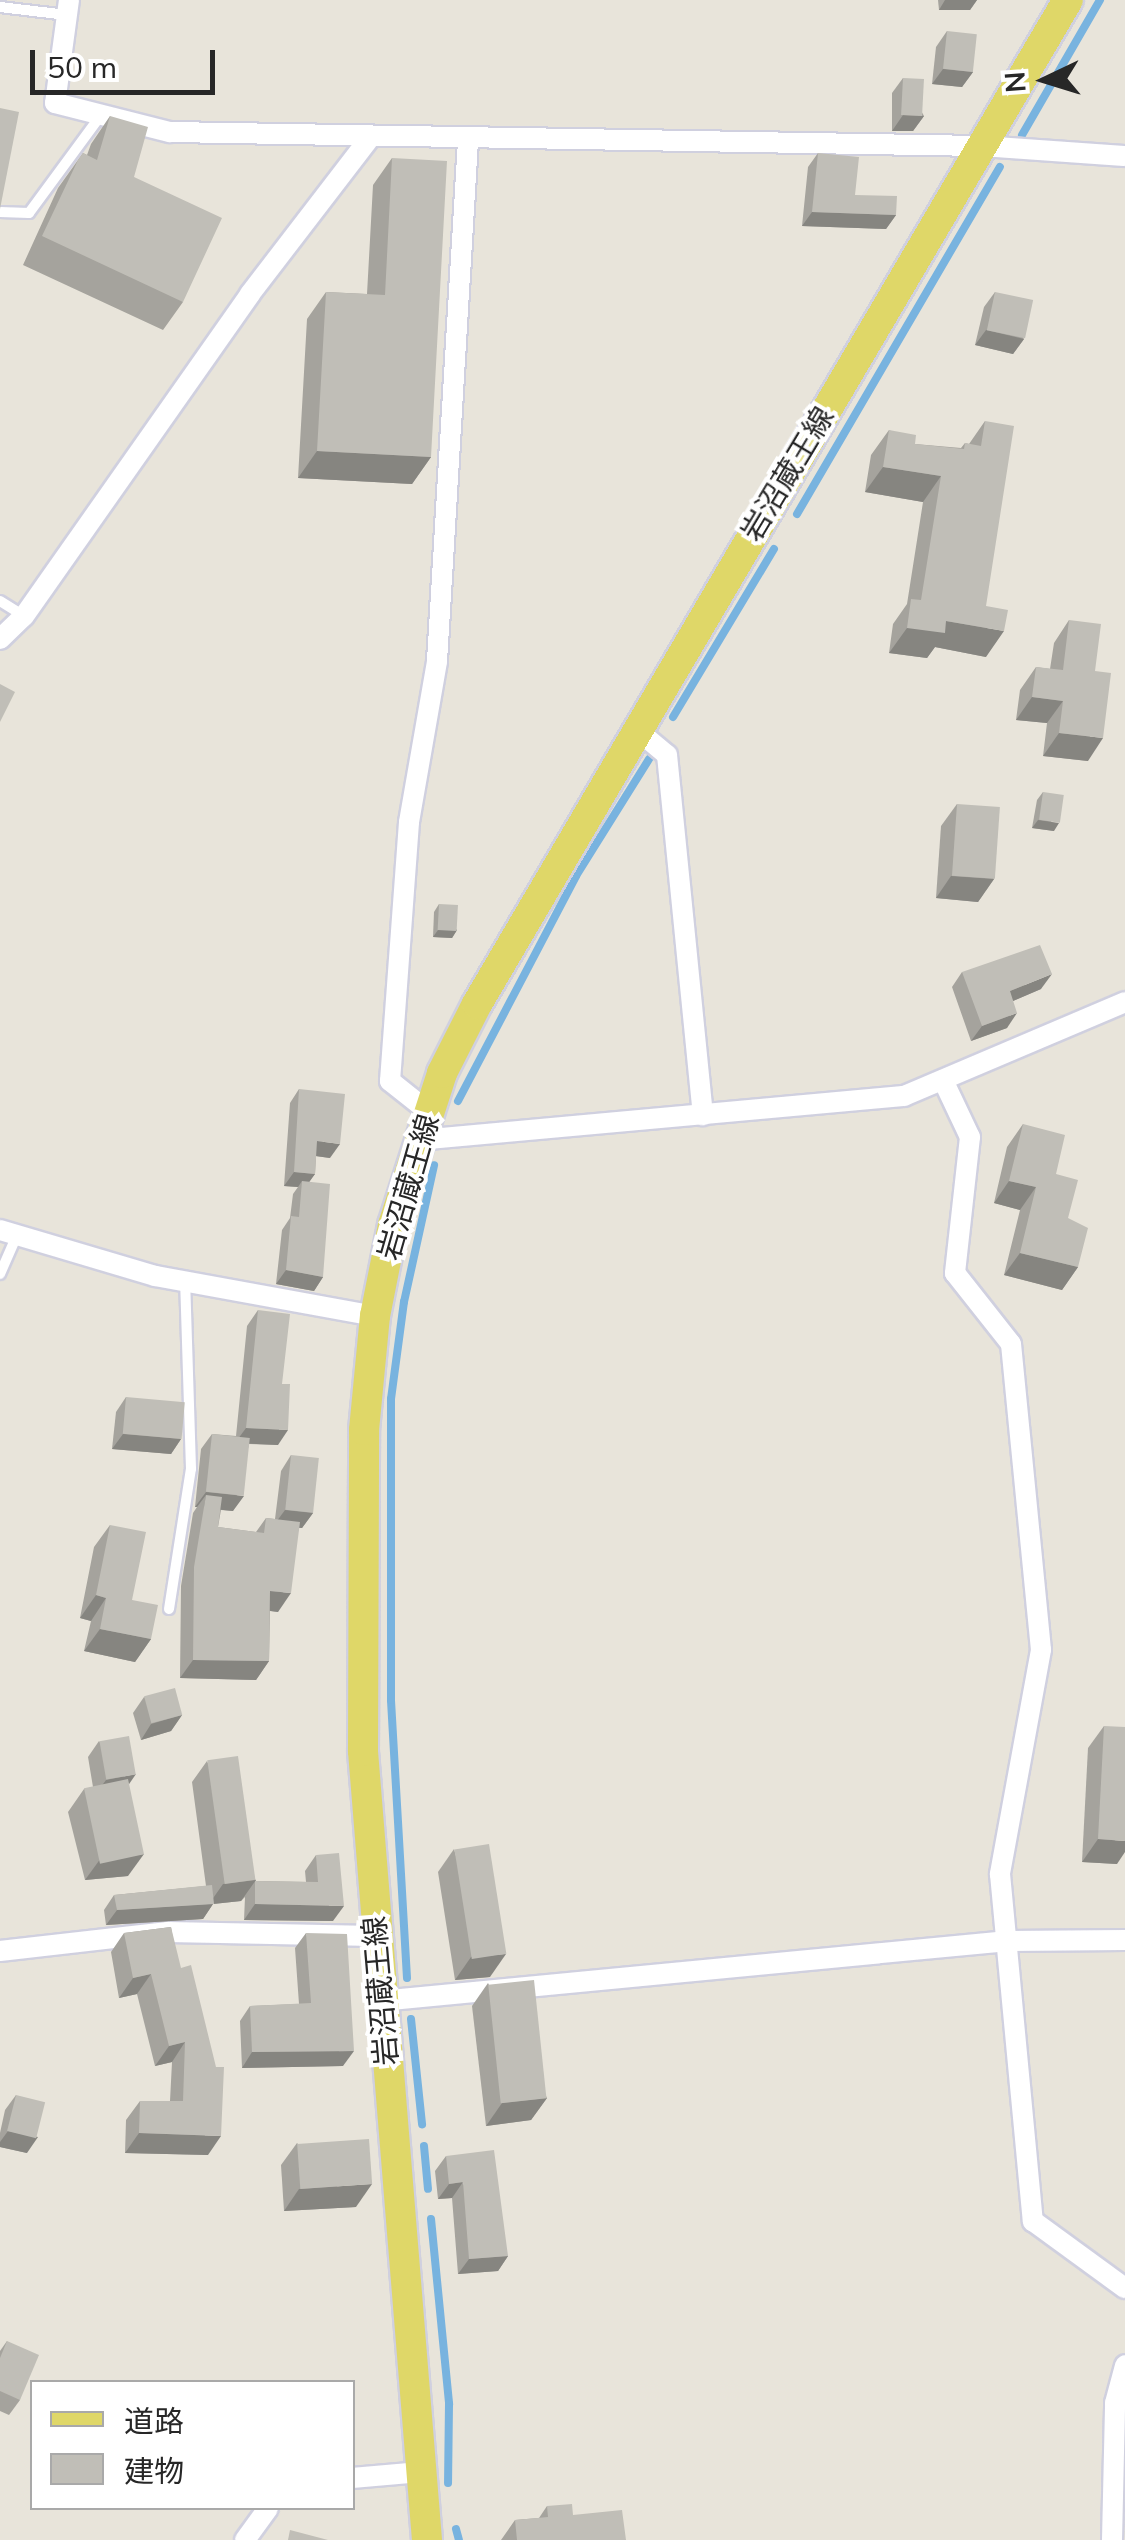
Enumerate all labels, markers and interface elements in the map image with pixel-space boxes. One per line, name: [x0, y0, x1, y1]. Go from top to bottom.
scale bar: [35, 30, 220, 92]
north arrow: [995, 30, 1095, 130]
text: 50 m: [47, 48, 117, 86]
text: N: [996, 70, 1033, 94]
street label: 岩沼蔵王線: [733, 400, 841, 548]
street label: 岩沼蔵王線: [370, 1110, 446, 1264]
street label: 岩沼蔵王線: [356, 1915, 404, 2067]
legend: [30, 2380, 355, 2510]
text: 道路: [124, 2402, 184, 2440]
text: 建物: [124, 2452, 184, 2490]

